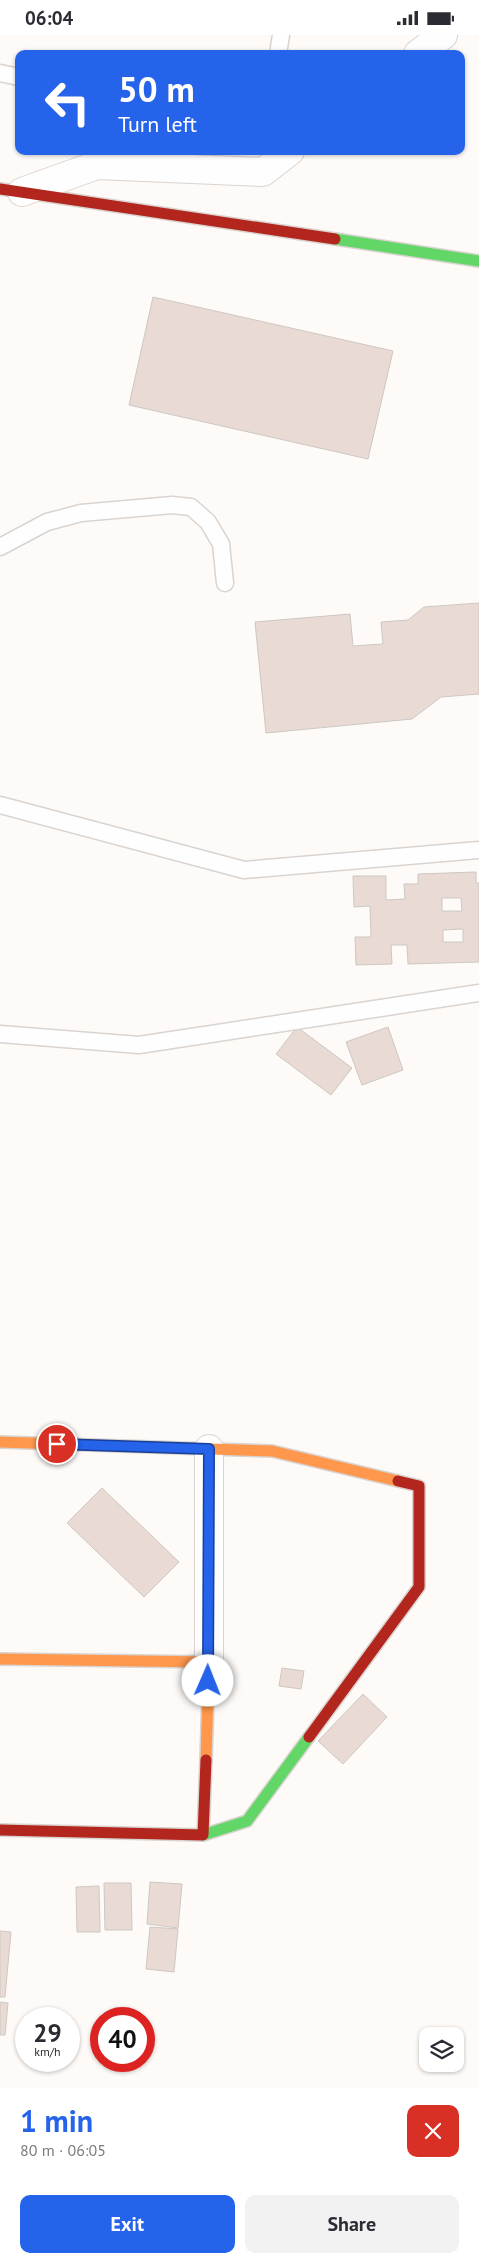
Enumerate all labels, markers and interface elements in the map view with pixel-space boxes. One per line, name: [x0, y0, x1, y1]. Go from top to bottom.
text: 06:04: [25, 6, 73, 30]
text: 50 m: [118, 66, 195, 112]
icon: left: [35, 70, 100, 135]
text: Turn left: [118, 110, 197, 138]
pin: [36, 1423, 78, 1465]
icon: arrive: [43, 1430, 71, 1458]
position arrow: [181, 1654, 233, 1706]
speed limit sign: 40: [90, 2007, 155, 2072]
text: 29: [33, 2017, 62, 2049]
map controls: [419, 2027, 464, 2072]
button: layers: [419, 2027, 464, 2072]
text: km/h: [34, 2044, 61, 2059]
text: 1 min: [20, 2101, 93, 2140]
button: close: [407, 2105, 459, 2157]
text: 80 m · 06:05: [20, 2140, 106, 2160]
button: Exit: [20, 2195, 235, 2253]
button: Share: [245, 2195, 459, 2253]

